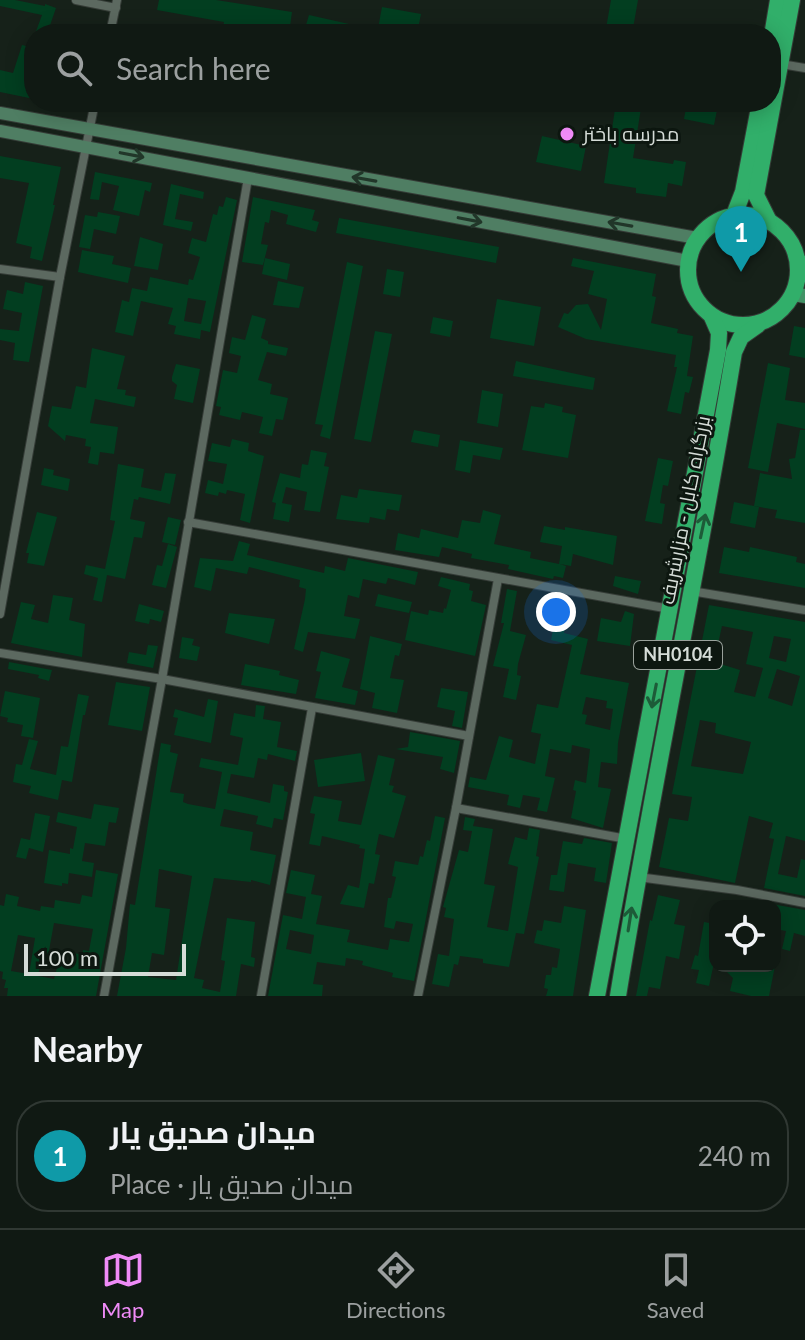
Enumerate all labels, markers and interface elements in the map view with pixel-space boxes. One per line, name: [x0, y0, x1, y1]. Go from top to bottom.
search box: [24, 24, 781, 112]
icon: search: [52, 46, 96, 90]
text: Search here: [116, 50, 271, 86]
place label: مدرسه باختر: [582, 121, 679, 146]
marker: مدرسه باختر: [558, 125, 576, 143]
one-way arrow: [118, 149, 144, 164]
one-way arrow: [352, 171, 377, 186]
pin: 1: [715, 206, 767, 272]
one-way arrow: [456, 213, 482, 228]
one-way arrow: [608, 216, 633, 231]
street label: بزرگراه کابل - مزارشریف: [654, 413, 716, 607]
one-way arrow: [697, 514, 712, 539]
your location: [536, 592, 576, 632]
road number: NH0104: [634, 641, 722, 669]
one-way arrow: [645, 683, 660, 708]
map controls: [709, 900, 781, 972]
button: locate: [709, 900, 781, 972]
one-way arrow: [623, 907, 638, 932]
scale bar: [24, 940, 186, 976]
text: 100 m: [36, 944, 98, 971]
text: Nearby: [32, 1028, 143, 1069]
text: میدان صدیق یار: [110, 1113, 316, 1149]
text: 1: [52, 1140, 68, 1172]
text: 240 m: [698, 1140, 771, 1172]
text: Place · میدان صدیق یار: [110, 1168, 353, 1200]
tab: Map: [101, 1248, 145, 1323]
tab: Directions: [346, 1248, 445, 1323]
tab: Saved: [647, 1248, 704, 1323]

